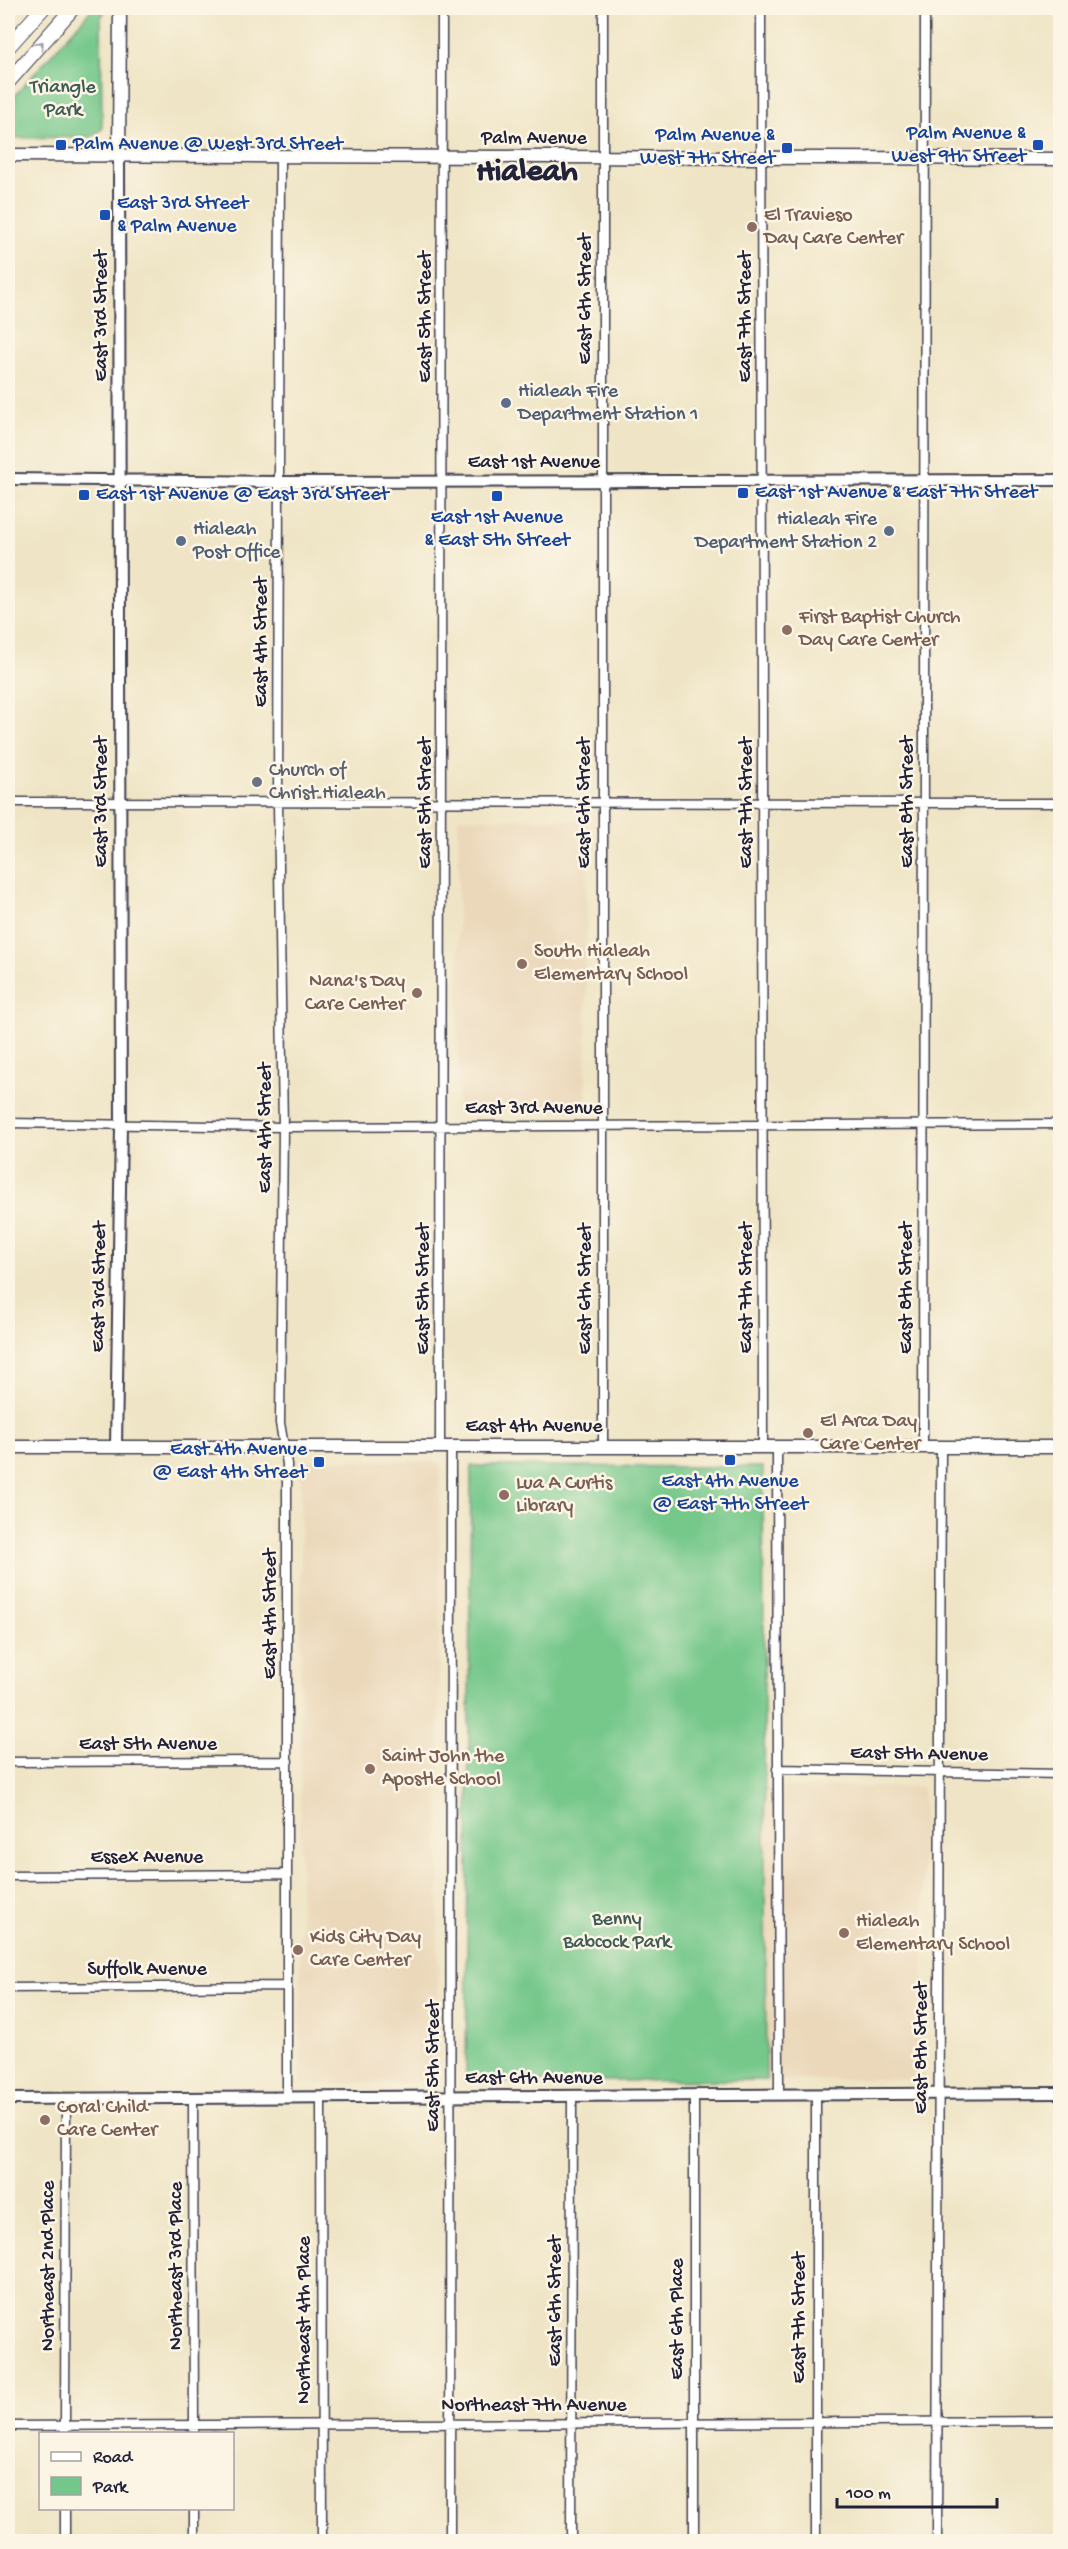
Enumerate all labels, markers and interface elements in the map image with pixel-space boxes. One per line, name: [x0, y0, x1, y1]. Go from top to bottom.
one-way arrow: [33, 41, 44, 52]
park label: Triangle Park: [29, 77, 97, 123]
place label: Palm Avenue & West 9th Street: [891, 123, 1028, 169]
place label: Palm Avenue & West 7th Street: [640, 125, 777, 171]
street label: Palm Avenue: [480, 128, 587, 151]
place label: Palm Avenue @ West 3rd Street: [72, 134, 345, 157]
marker: Palm Avenue @ West 3rd Street: [54, 138, 68, 152]
marker: Palm Avenue & West 9th Street: [1031, 138, 1045, 152]
marker: Palm Avenue & West 7th Street: [780, 141, 794, 155]
district label: Hialeah: [476, 154, 578, 192]
place label: East 3rd Street & Palm Avenue: [117, 193, 250, 239]
place label: El Travieso Day Care Center: [762, 205, 905, 251]
marker: East 3rd Street & Palm Avenue: [98, 208, 112, 222]
marker: El Travieso Day Care Center: [745, 220, 759, 234]
street label: East 6th Street: [575, 232, 598, 364]
street label: East 3rd Street: [91, 249, 114, 382]
street label: East 5th Street: [415, 250, 438, 383]
street label: East 7th Street: [735, 250, 758, 383]
place label: Hialeah Fire Department Station 1: [516, 381, 698, 427]
marker: Hialeah Fire Department Station 1: [499, 396, 513, 410]
street label: East 1st Avenue: [468, 452, 601, 475]
place label: East 1st Avenue & East 7th Street: [755, 482, 1039, 505]
place label: East 1st Avenue @ East 3rd Street: [96, 484, 390, 507]
marker: East 1st Avenue & East 7th Street: [736, 486, 750, 500]
marker: East 1st Avenue @ East 3rd Street: [77, 488, 91, 502]
marker: East 1st Avenue & East 5th Street: [490, 489, 504, 503]
place label: East 1st Avenue & East 5th Street: [424, 507, 571, 553]
place label: Hialeah Fire Department Station 2: [693, 509, 878, 555]
place label: Hialeah Post Office: [192, 519, 281, 565]
marker: Hialeah Fire Department Station 2: [882, 524, 896, 538]
marker: Hialeah Post Office: [174, 534, 188, 548]
street label: East 4th Street: [251, 575, 274, 707]
place label: First Baptist Church Day Care Center: [797, 607, 961, 653]
marker: First Baptist Church Day Care Center: [780, 623, 794, 637]
street label: East 8th Street: [897, 734, 920, 868]
street label: East 3rd Street: [91, 735, 114, 868]
street label: East 5th Street: [415, 736, 438, 869]
street label: East 6th Street: [574, 736, 597, 868]
street label: East 7th Street: [736, 736, 759, 869]
place label: Church of Christ Hialeah: [269, 760, 386, 806]
marker: Church of Christ Hialeah: [250, 775, 264, 789]
place label: South Hialeah Elementary School: [534, 941, 688, 987]
marker: South Hialeah Elementary School: [515, 957, 529, 971]
place label: Nana's Day Care Center: [305, 971, 407, 1017]
marker: Nana's Day Care Center: [410, 986, 424, 1000]
street label: East 4th Street: [255, 1061, 278, 1193]
street label: East 3rd Avenue: [465, 1098, 604, 1121]
street label: East 3rd Street: [87, 1219, 113, 1353]
street label: East 8th Street: [896, 1220, 919, 1354]
street label: East 7th Street: [736, 1221, 759, 1354]
street label: East 5th Street: [413, 1222, 436, 1355]
street label: East 6th Street: [575, 1222, 598, 1354]
place label: El Arca Day Care Center: [820, 1411, 922, 1457]
street label: East 4th Avenue: [465, 1416, 603, 1439]
marker: El Arca Day Care Center: [801, 1426, 815, 1440]
place label: East 4th Avenue @ East 4th Street: [152, 1439, 309, 1485]
marker: East 4th Avenue @ East 7th Street: [723, 1453, 737, 1467]
marker: East 4th Avenue @ East 4th Street: [312, 1455, 326, 1469]
place label: East 4th Avenue @ East 7th Street: [652, 1471, 810, 1517]
place label: Lua A Curtis Library: [516, 1473, 613, 1519]
marker: Lua A Curtis Library: [497, 1488, 511, 1502]
street label: East 4th Street: [260, 1547, 283, 1679]
street label: East 5th Avenue: [79, 1734, 218, 1757]
street label: East 5th Avenue: [850, 1742, 989, 1768]
place label: Saint John the Apostle School: [382, 1746, 505, 1792]
marker: Saint John the Apostle School: [363, 1762, 377, 1776]
street label: Essex Avenue: [91, 1847, 204, 1870]
park label: Benny Babcock Park: [562, 1909, 673, 1955]
place label: Hialeah Elementary School: [856, 1911, 1010, 1957]
marker: Hialeah Elementary School: [837, 1926, 851, 1940]
place label: Kids City Day Care Center: [310, 1927, 421, 1973]
marker: Kids City Day Care Center: [291, 1943, 305, 1957]
street label: Suffolk Avenue: [87, 1959, 207, 1982]
street label: East 8th Street: [911, 1980, 934, 2114]
street label: East 5th Street: [423, 1999, 446, 2132]
street label: East 6th Avenue: [465, 2068, 604, 2091]
place label: Coral Child Care Center: [57, 2097, 159, 2143]
marker: Coral Child Care Center: [38, 2113, 52, 2127]
street label: Northeast 2nd Place: [38, 2180, 61, 2351]
street label: Northeast 3rd Place: [166, 2181, 189, 2350]
street label: East 6th Street: [545, 2234, 568, 2366]
street label: Northeast 4th Place: [294, 2235, 317, 2404]
street label: East 7th Street: [789, 2251, 812, 2384]
street label: East 6th Place: [667, 2258, 690, 2380]
street label: Northeast 7th Avenue: [441, 2395, 627, 2418]
legend: [39, 2432, 234, 2510]
text: Road: [93, 2448, 134, 2469]
scale bar: [837, 2471, 998, 2509]
text: Park: [92, 2478, 129, 2499]
text: 100 m: [845, 2484, 891, 2505]

